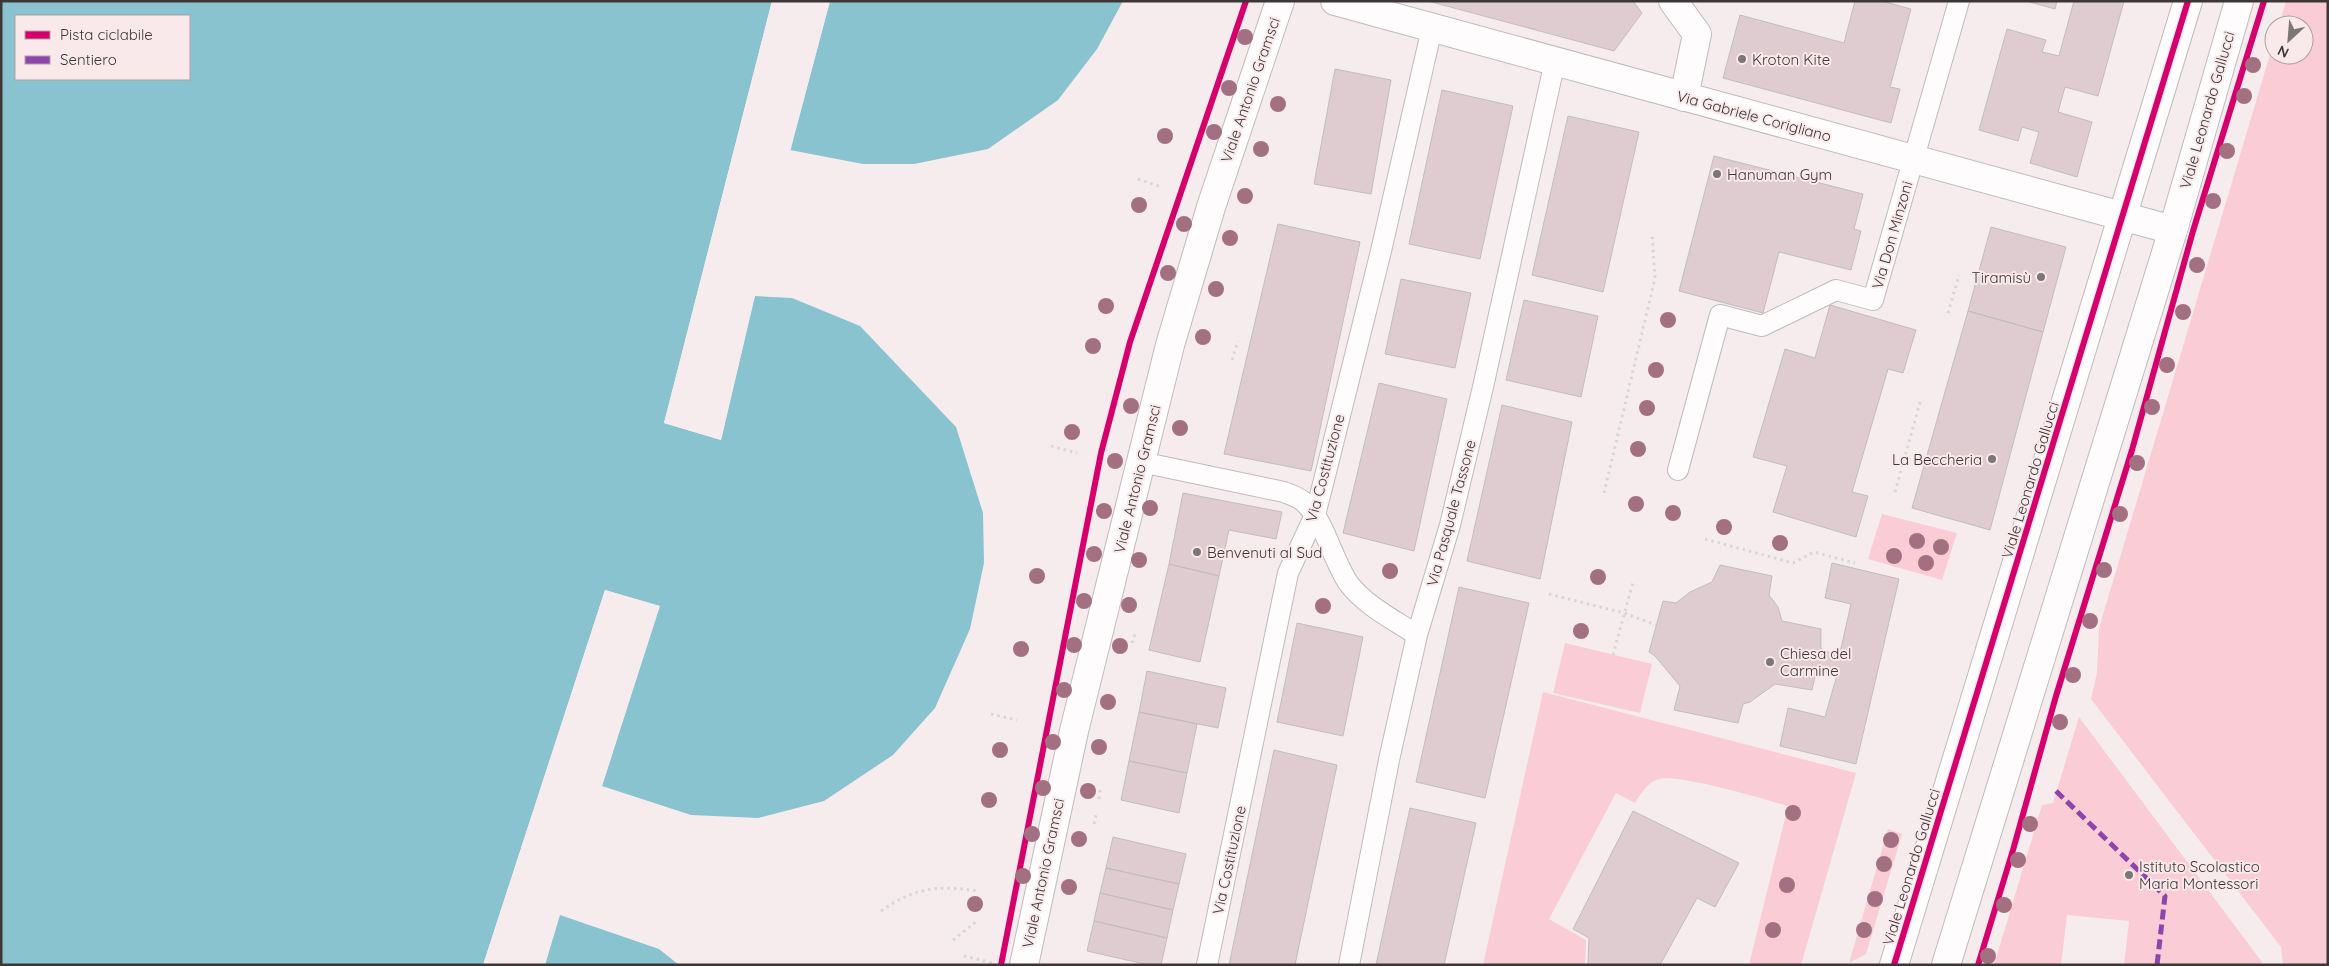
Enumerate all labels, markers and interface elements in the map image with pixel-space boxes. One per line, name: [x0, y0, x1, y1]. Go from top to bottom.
legend: [15, 15, 190, 80]
street label: Viale Antonio Gramsci: [1216, 15, 1284, 165]
north arrow: [2264, 15, 2314, 65]
text: Pista ciclabile: [60, 25, 153, 44]
street label: Viale Leonardo Gallucci: [2175, 29, 2239, 191]
text: N: [2275, 41, 2292, 62]
text: Sentiero: [60, 50, 117, 69]
place label: Kroton Kite: [1752, 50, 1830, 69]
marker: Kroton Kite: [1736, 53, 1748, 65]
street label: Via Gabriele Corigliano: [1675, 86, 1833, 146]
place label: Hanuman Gym: [1727, 165, 1832, 184]
marker: Hanuman Gym: [1711, 168, 1723, 180]
street label: Via Don Minzoni: [1868, 179, 1916, 291]
place label: Tiramisù: [1972, 268, 2031, 287]
marker: Tiramisù: [2035, 271, 2047, 283]
street label: Viale Leonardo Gallucci: [1997, 399, 2063, 561]
street label: Viale Antonio Gramsci: [1109, 403, 1165, 555]
street label: Via Costituzione: [1301, 412, 1349, 524]
street label: Via Pasquale Tassone: [1422, 438, 1480, 588]
place label: La Beccheria: [1892, 450, 1982, 469]
marker: La Beccheria: [1986, 453, 1998, 465]
place label: Benvenuti al Sud: [1207, 543, 1322, 562]
marker: Benvenuti al Sud: [1191, 546, 1203, 558]
place label: Chiesa del Carmine: [1780, 644, 1851, 680]
marker: Chiesa del Carmine: [1764, 656, 1776, 668]
street label: Viale Leonardo Gallucci: [1878, 786, 1944, 948]
street label: Viale Antonio Gramsci: [1018, 796, 1068, 950]
street label: Via Costituzione: [1208, 804, 1250, 916]
place label: Istituto Scolastico Maria Montessori: [2139, 857, 2260, 893]
marker: Istituto Scolastico Maria Montessori: [2123, 869, 2135, 881]

